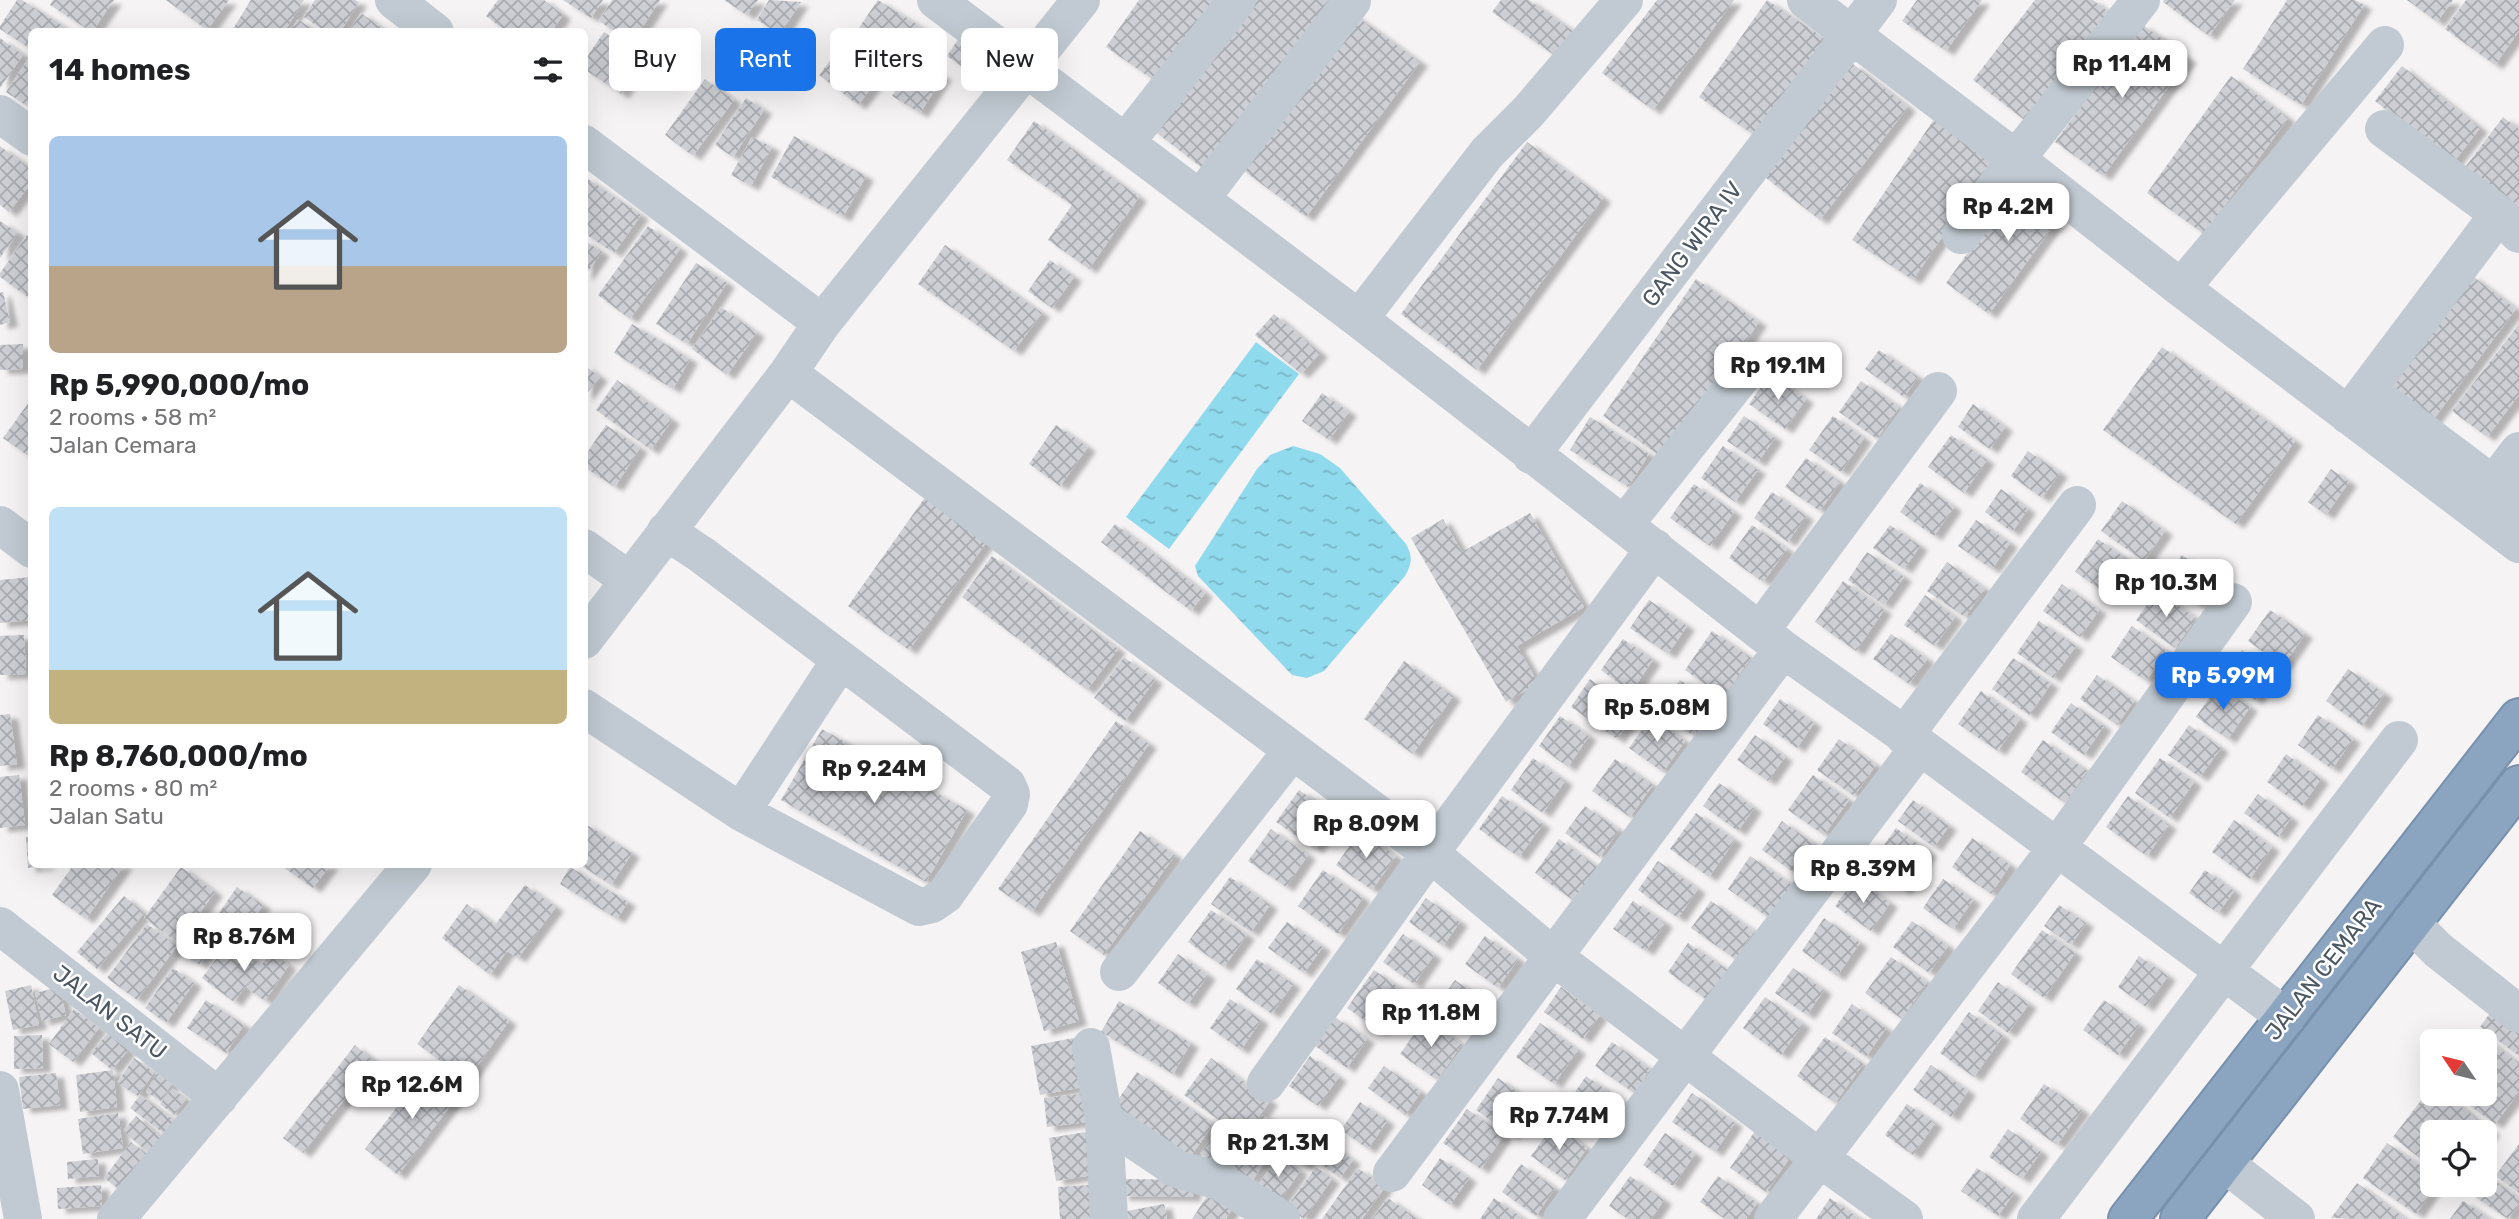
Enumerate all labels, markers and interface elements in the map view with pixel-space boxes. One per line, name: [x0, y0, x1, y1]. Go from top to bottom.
chip: Buy: [609, 28, 701, 91]
chip: Rent: [715, 28, 816, 91]
chip: Filters: [830, 28, 947, 91]
chip: New: [961, 28, 1058, 91]
pin: Rp 11.4M: [2050, 41, 2194, 100]
text: Rp 11.4M: [2072, 49, 2172, 77]
icon: filters: [529, 51, 567, 89]
text: 14 homes: [49, 52, 191, 88]
street label: GANG WIRA IV: [1636, 176, 1748, 312]
icon: home: [245, 182, 371, 308]
pin: Rp 4.2M: [1943, 184, 2073, 243]
text: Rp 4.2M: [1962, 192, 2054, 220]
pin: Rp 19.1M: [1706, 342, 1850, 402]
text: Rp 19.1M: [1730, 351, 1826, 379]
text: Rp 5,990,000/mo: [49, 367, 309, 403]
text: 2 rooms · 58 m²: [49, 403, 216, 431]
text: Jalan Cemara: [49, 431, 197, 459]
icon: home: [245, 553, 371, 679]
pin: Rp 10.3M: [2094, 560, 2238, 619]
text: Rp 10.3M: [2115, 568, 2217, 596]
pin: Rp 5.99M: [2151, 652, 2295, 712]
text: Rp 5.99M: [2171, 661, 2275, 689]
pin: Rp 5.08M: [1585, 684, 1729, 744]
text: Rp 5.08M: [1604, 693, 1710, 721]
text: Rp 8,760,000/mo: [49, 738, 308, 774]
pin: Rp 9.24M: [802, 746, 946, 805]
text: Rp 9.24M: [821, 754, 927, 782]
text: 2 rooms · 80 m²: [49, 774, 217, 802]
pin: Rp 8.09M: [1294, 800, 1438, 860]
text: Jalan Satu: [49, 802, 164, 830]
text: Rp 8.09M: [1313, 809, 1419, 837]
pin: Rp 8.39M: [1791, 846, 1935, 905]
text: Rp 8.39M: [1810, 854, 1916, 882]
street label: JALAN CEMARA: [2259, 892, 2387, 1046]
pin: Rp 8.76M: [172, 914, 316, 973]
text: Rp 8.76M: [192, 922, 296, 950]
street label: JALAN SATU: [47, 959, 173, 1065]
pin: Rp 11.8M: [1359, 990, 1503, 1049]
text: Rp 11.8M: [1381, 998, 1481, 1026]
north arrow: [2420, 1029, 2497, 1106]
map controls: [2420, 1029, 2497, 1197]
pin: Rp 12.6M: [340, 1062, 484, 1121]
text: Rp 12.6M: [361, 1070, 463, 1098]
pin: Rp 7.74M: [1487, 1092, 1631, 1152]
text: Rp 7.74M: [1509, 1101, 1609, 1129]
pin: Rp 21.3M: [1206, 1120, 1350, 1179]
button: locate: [2420, 1120, 2497, 1197]
text: Rp 21.3M: [1227, 1128, 1329, 1156]

